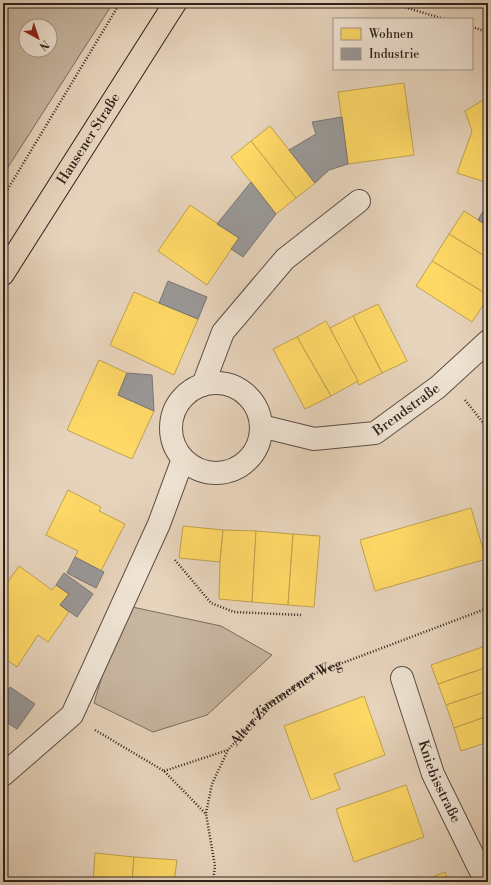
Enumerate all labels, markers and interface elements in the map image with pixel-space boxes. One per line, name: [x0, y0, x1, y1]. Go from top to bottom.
north arrow: [18, 18, 58, 58]
legend: [333, 18, 473, 70]
text: Wohnen: [368, 27, 413, 42]
text: N: [36, 37, 52, 53]
text: Industrie: [369, 47, 419, 62]
street label: Hausener Straße: [53, 90, 124, 188]
street label: Brendstraße: [369, 380, 444, 441]
street label: Alter Zimmerner Weg: [226, 655, 345, 751]
street label: Kniebisstraße: [414, 738, 465, 826]

